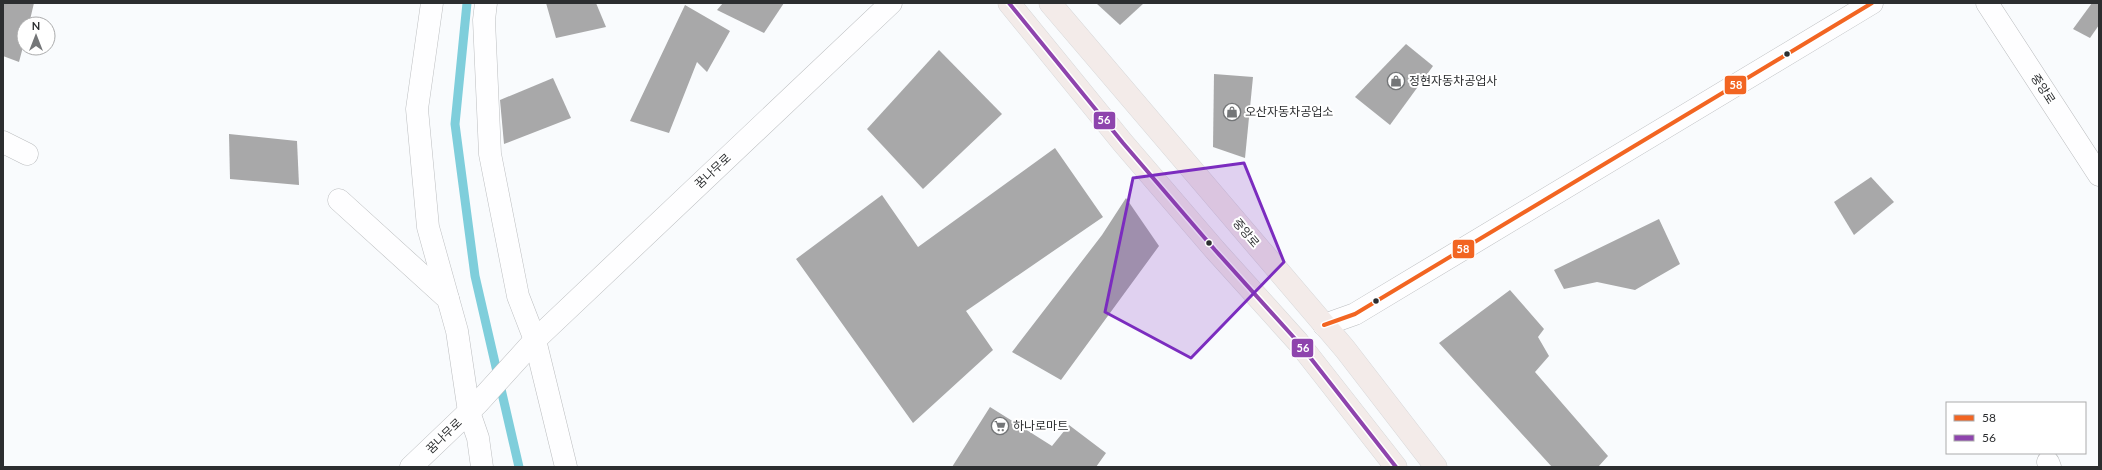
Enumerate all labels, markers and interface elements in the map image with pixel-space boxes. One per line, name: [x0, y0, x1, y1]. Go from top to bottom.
north arrow: [16, 16, 56, 56]
text: N: [32, 19, 40, 32]
unlabelled marker: [1782, 49, 1792, 59]
shop icon: 정현자동차공업사: [1386, 71, 1406, 91]
street label: 중앙로: [2028, 71, 2059, 107]
place label: 정현자동차공업사: [1409, 73, 1497, 88]
line badge: 58: [1724, 75, 1747, 95]
text: 58: [1730, 78, 1742, 91]
shop icon: 오산자동차공업소: [1222, 102, 1242, 122]
place label: 오산자동차공업소: [1245, 104, 1333, 119]
line badge: 56: [1093, 111, 1116, 130]
text: 56: [1098, 113, 1111, 126]
street label: 꿈나무로: [691, 150, 734, 191]
street label: 중앙로: [1230, 215, 1263, 250]
unlabelled marker: [1204, 238, 1214, 248]
line badge: 58: [1452, 239, 1475, 259]
text: 58: [1457, 242, 1469, 255]
unlabelled marker: [1371, 296, 1381, 306]
line badge: 56: [1291, 338, 1314, 358]
text: 56: [1297, 341, 1310, 354]
legend: [1946, 402, 2086, 454]
text: 58: [1982, 410, 1996, 425]
street label: 꿈나무로: [423, 415, 465, 456]
supermarket icon: 하나로마트: [990, 416, 1010, 436]
place label: 하나로마트: [1013, 418, 1068, 433]
text: 56: [1982, 430, 1996, 445]

